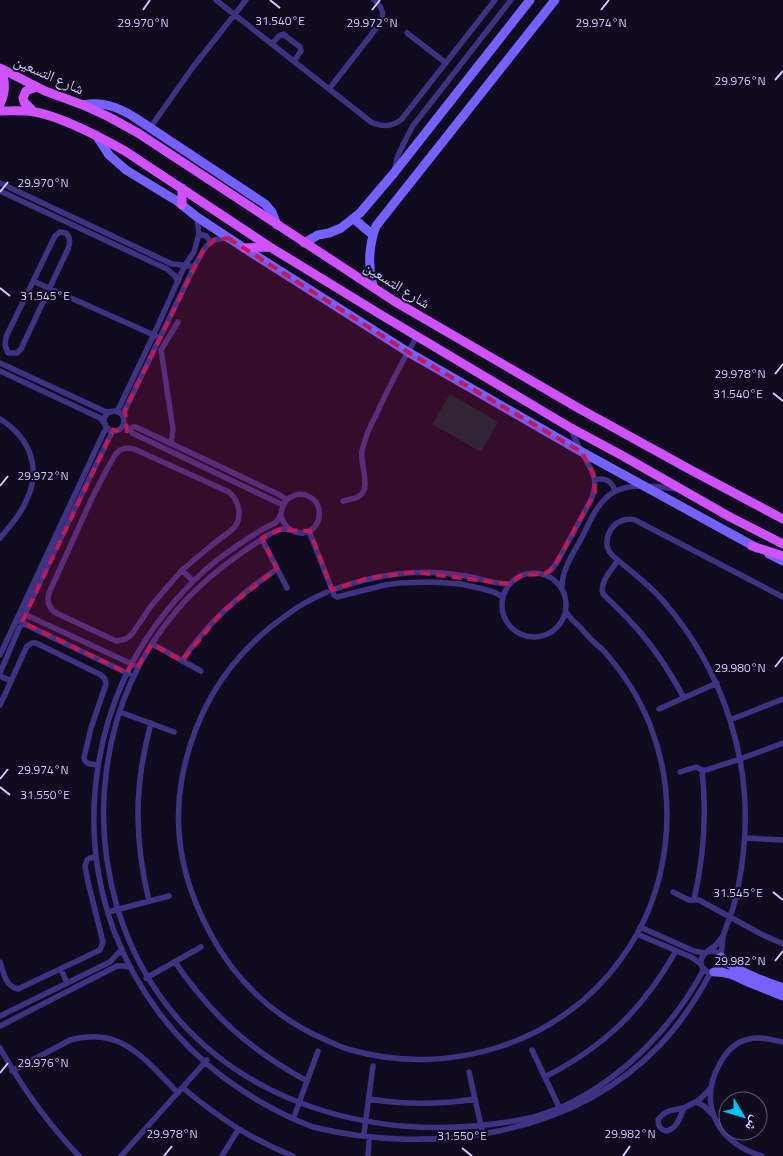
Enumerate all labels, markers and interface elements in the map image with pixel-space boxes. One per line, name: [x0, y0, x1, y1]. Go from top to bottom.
text: 31.540°E: [255, 11, 305, 30]
text: 29.970°N: [117, 13, 169, 32]
text: 29.972°N: [346, 13, 398, 32]
text: 29.974°N: [575, 13, 627, 32]
street label: شارع التسعين: [11, 49, 88, 100]
text: 29.976°N: [714, 71, 766, 90]
text: 29.970°N: [17, 173, 69, 192]
street label: شارع التسعين: [360, 255, 435, 314]
text: 31.545°E: [20, 286, 70, 305]
text: 29.978°N: [714, 364, 766, 383]
text: 31.540°E: [713, 384, 763, 403]
text: 29.972°N: [17, 466, 69, 485]
text: 29.980°N: [714, 658, 766, 677]
text: 29.974°N: [17, 760, 69, 779]
text: 31.550°E: [20, 785, 70, 804]
text: 31.545°E: [713, 883, 763, 902]
text: 29.982°N: [714, 951, 766, 970]
text: 29.976°N: [17, 1053, 69, 1072]
north arrow: [718, 1091, 768, 1141]
text: ش: [741, 1112, 766, 1137]
text: 29.978°N: [146, 1124, 198, 1143]
text: 29.982°N: [604, 1124, 656, 1143]
text: 31.550°E: [437, 1126, 487, 1145]

